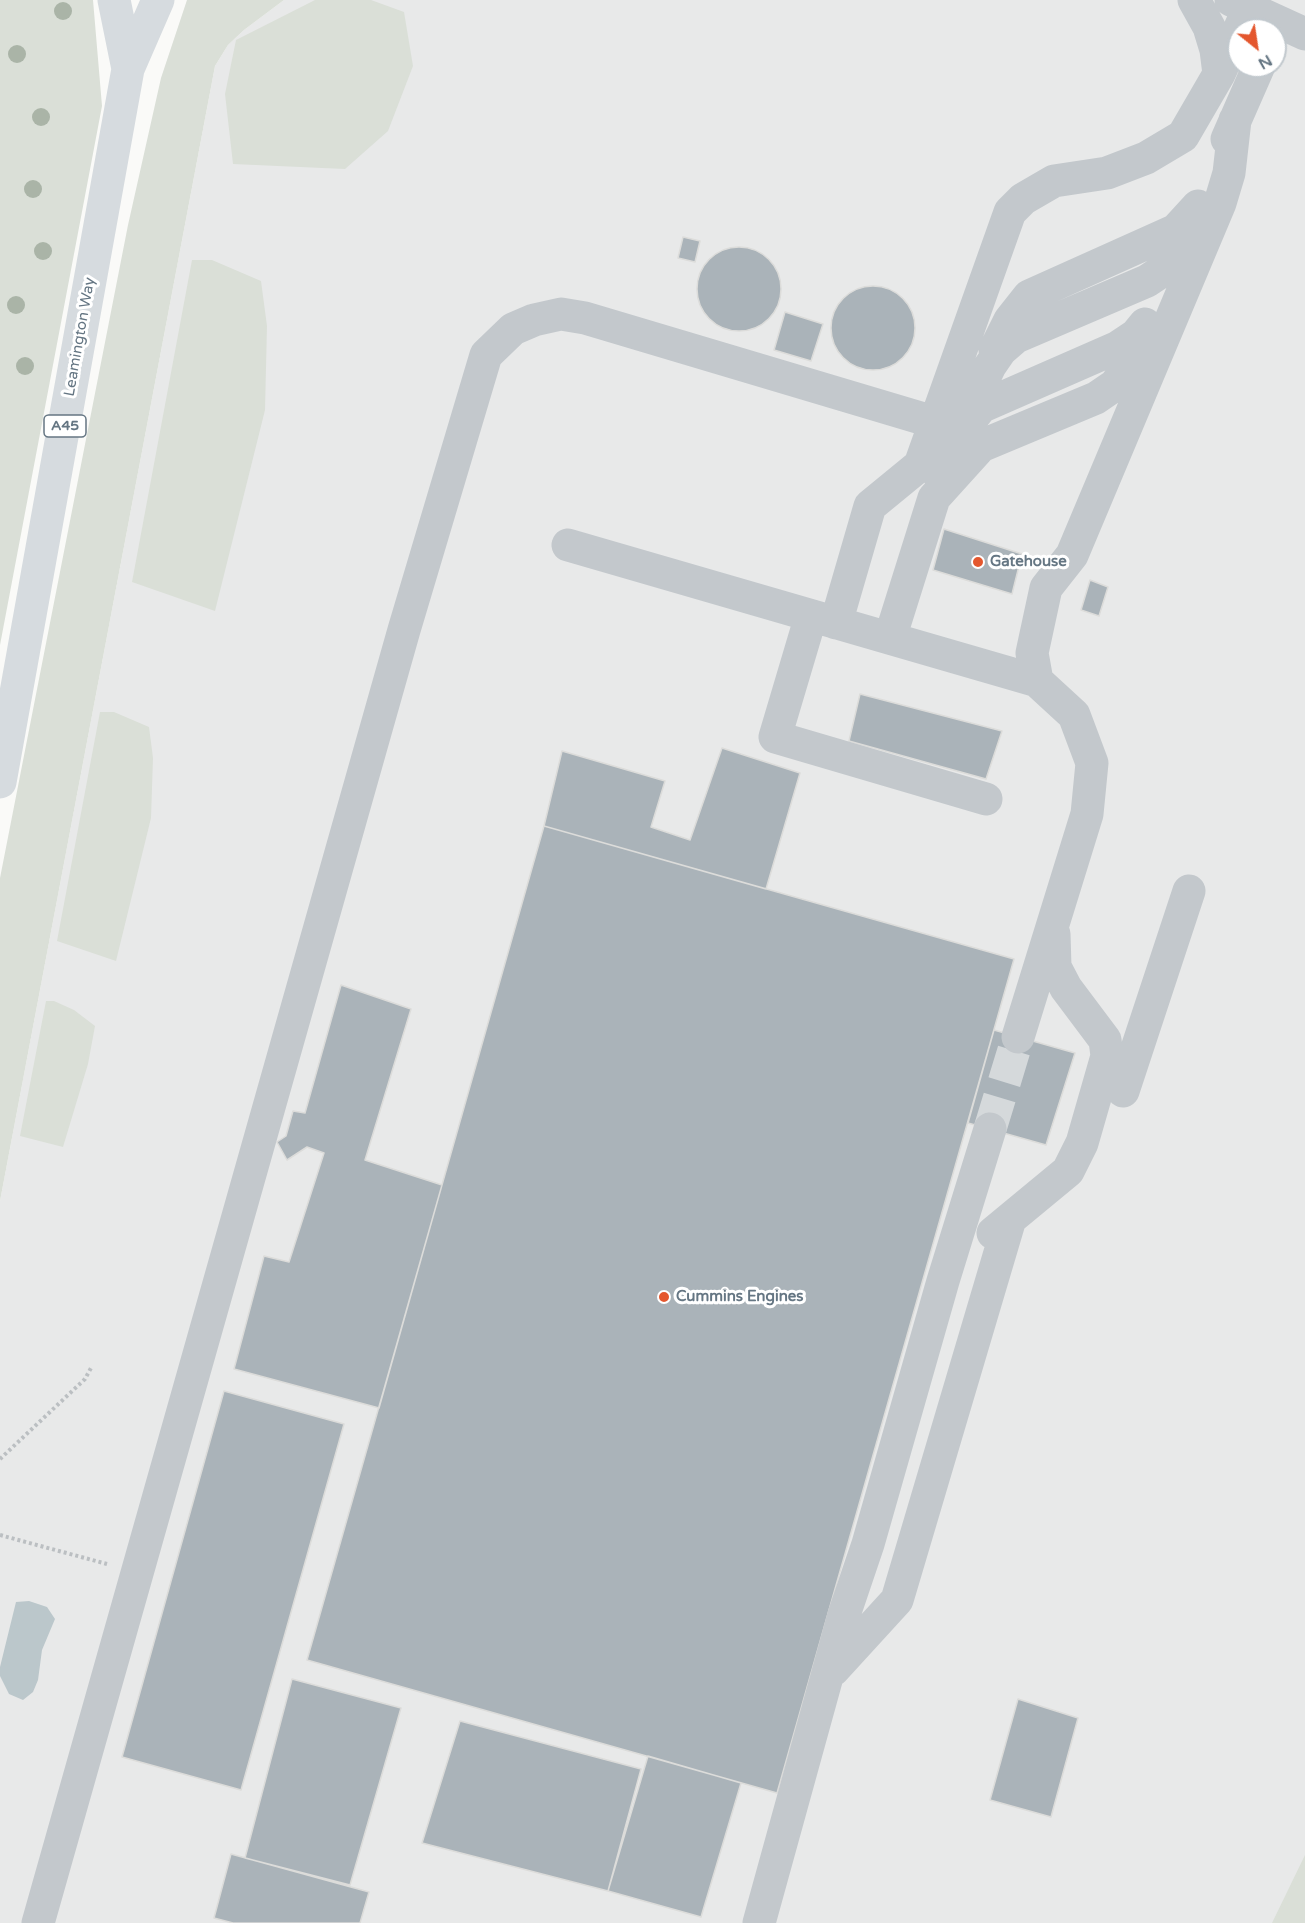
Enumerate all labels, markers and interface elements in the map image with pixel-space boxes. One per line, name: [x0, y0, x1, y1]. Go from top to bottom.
north arrow: [1227, 18, 1287, 78]
text: N: [1254, 50, 1276, 74]
street label: Leamington Way: [61, 276, 99, 398]
road number: A45: [44, 415, 86, 437]
place label: Gatehouse: [990, 553, 1067, 571]
marker: Gatehouse: [971, 555, 985, 569]
place label: Cummins Engines: [676, 1288, 804, 1306]
marker: Cummins Engines: [657, 1290, 671, 1304]

